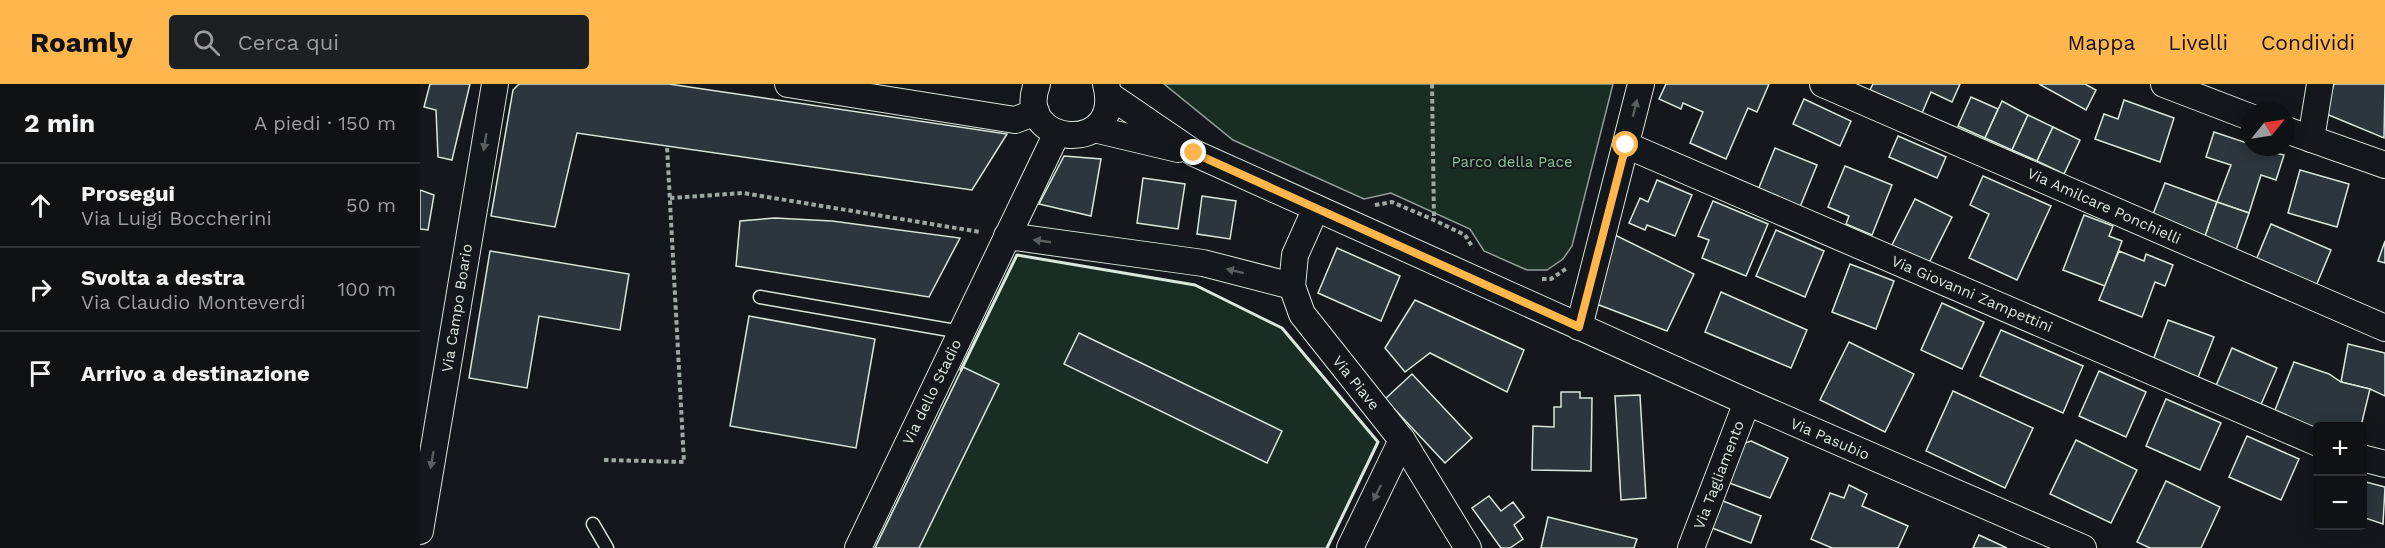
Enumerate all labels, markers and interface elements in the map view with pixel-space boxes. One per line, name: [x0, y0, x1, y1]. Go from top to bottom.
search box: [169, 15, 589, 69]
text: Roamly: [30, 26, 133, 59]
icon: search: [190, 26, 223, 59]
text: Cerca qui: [238, 30, 339, 55]
text: Mappa: [2067, 30, 2135, 55]
text: Livelli: [2168, 30, 2228, 55]
text: Condividi: [2261, 30, 2355, 55]
one-way arrow: [1631, 99, 1641, 117]
north arrow: [2241, 102, 2295, 156]
text: 2 min: [24, 108, 95, 138]
text: A piedi · 150 m: [254, 111, 396, 135]
route start: [1612, 131, 1638, 157]
one-way arrow: [480, 132, 489, 151]
route end: [1180, 139, 1206, 165]
park label: Parco della Pace: [1451, 153, 1573, 171]
street label: Via Amilcare Ponchielli: [2024, 164, 2184, 248]
text: Prosegui: [81, 181, 175, 206]
icon: ahead: [24, 189, 57, 222]
text: 50 m: [346, 193, 396, 217]
text: Via Luigi Boccherini: [81, 206, 272, 230]
one-way arrow: [1033, 237, 1052, 246]
street label: Via Campo Boario: [438, 242, 476, 374]
street label: Via Giovanni Zampettini: [1889, 252, 2055, 336]
text: Svolta a destra: [81, 265, 245, 290]
one-way arrow: [1226, 266, 1244, 276]
icon: right: [24, 273, 57, 306]
text: 100 m: [337, 277, 396, 301]
text: Via Claudio Monteverdi: [81, 290, 306, 314]
street label: Via dello Stadio: [899, 336, 965, 448]
street label: Via Piave: [1329, 352, 1383, 414]
icon: arrive: [24, 357, 57, 390]
text: Arrivo a destinazione: [81, 361, 310, 386]
street label: Via Pasubio: [1788, 414, 1872, 464]
street label: Via Tagliamento: [1690, 418, 1748, 532]
map controls: [2313, 422, 2367, 530]
button: +: [2313, 422, 2367, 476]
one-way arrow: [428, 451, 437, 470]
button: −: [2313, 476, 2367, 530]
one-way arrow: [1372, 484, 1382, 501]

